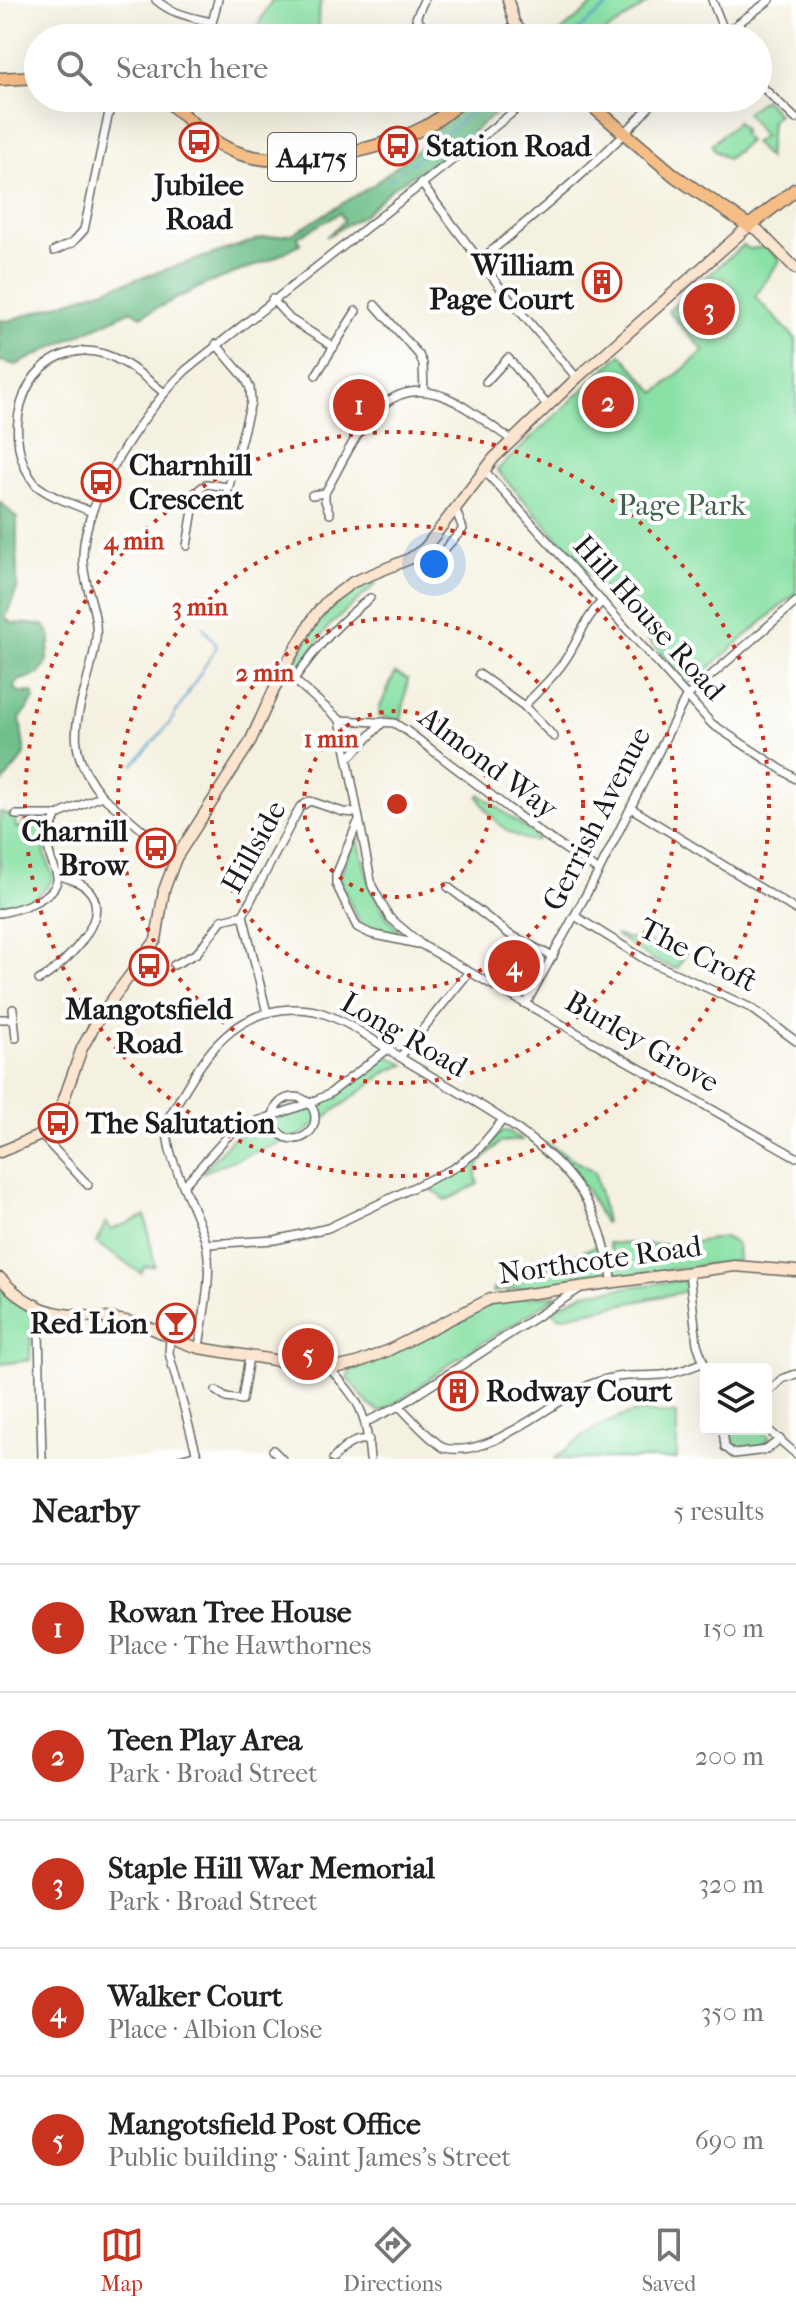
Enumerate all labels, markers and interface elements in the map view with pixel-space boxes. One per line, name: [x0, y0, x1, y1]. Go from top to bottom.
search box: [24, 24, 772, 112]
icon: search: [52, 46, 96, 90]
text: Search here: [116, 51, 268, 86]
bus stop icon: Jubilee Road: [178, 121, 220, 163]
bus stop icon: Station Road: [377, 125, 419, 167]
place label: Station Road: [426, 129, 593, 164]
road number: A4175: [268, 133, 356, 181]
place label: Jubilee Road: [151, 168, 244, 237]
place label: William Page Court: [429, 248, 575, 317]
building icon: William Page Court: [581, 261, 623, 303]
pin: 3: [683, 279, 735, 339]
pin: 2: [582, 372, 634, 432]
pin: 1: [333, 375, 385, 435]
place label: Charnhill Crescent: [129, 448, 253, 517]
bus stop icon: Charnhill Crescent: [80, 461, 122, 503]
park label: Page Park: [618, 488, 747, 523]
text: 4 min: [103, 527, 165, 556]
street label: Hill House Road: [566, 528, 733, 708]
your location: [414, 544, 454, 584]
text: 3 min: [172, 593, 229, 621]
text: 2 min: [236, 659, 295, 687]
street label: Almond Way: [411, 699, 565, 827]
street label: Gerrish Avenue: [536, 721, 658, 917]
text: 1 min: [304, 725, 359, 753]
centre of rings: [383, 790, 411, 818]
street label: Hillside: [214, 795, 294, 899]
place label: Charnill Brow: [21, 814, 130, 883]
bus stop icon: Charnill Brow: [135, 827, 177, 869]
street label: The Croft: [633, 911, 763, 1000]
pin: 4: [488, 936, 540, 996]
bus stop icon: Mangotsfield Road: [128, 945, 170, 987]
street label: Burley Grove: [559, 984, 725, 1100]
street label: Long Road: [335, 985, 474, 1085]
place label: Mangotsfield Road: [65, 992, 234, 1061]
bus stop icon: The Salutation: [37, 1102, 79, 1144]
place label: The Salutation: [85, 1106, 276, 1141]
street label: Northcote Road: [496, 1228, 704, 1292]
bar icon: Red Lion: [155, 1302, 197, 1344]
place label: Red Lion: [30, 1306, 149, 1341]
pin: 5: [282, 1324, 334, 1384]
map controls: [700, 1363, 772, 1435]
button: layers: [700, 1363, 772, 1435]
building icon: Rodway Court: [437, 1370, 479, 1412]
place label: Rodway Court: [486, 1374, 673, 1409]
text: Nearby: [32, 1491, 139, 1531]
text: 5 results: [673, 1496, 764, 1527]
text: Rowan Tree House: [108, 1595, 352, 1630]
text: 1: [53, 1613, 63, 1644]
text: 150 m: [702, 1613, 764, 1644]
text: Place · The Hawthornes: [108, 1630, 371, 1661]
text: Teen Play Area: [108, 1723, 302, 1758]
text: 2: [51, 1741, 65, 1772]
text: 200 m: [695, 1741, 764, 1772]
text: Park · Broad Street: [108, 1758, 317, 1789]
text: Staple Hill War Memorial: [108, 1851, 435, 1886]
text: 3: [53, 1869, 63, 1900]
text: 320 m: [698, 1869, 764, 1900]
text: Park · Broad Street: [108, 1886, 317, 1917]
text: Walker Court: [108, 1979, 282, 2014]
text: 4: [50, 1997, 66, 2028]
text: 350 m: [701, 1997, 764, 2028]
text: Place · Albion Close: [108, 2014, 322, 2045]
text: Mangotsfield Post Office: [108, 2107, 421, 2142]
text: 5: [52, 2125, 64, 2156]
text: 690 m: [695, 2125, 764, 2156]
text: Public building · Saint James's Street: [108, 2142, 511, 2173]
tab: Map: [100, 2223, 144, 2297]
tab: Directions: [343, 2223, 442, 2297]
tab: Saved: [642, 2223, 696, 2297]

